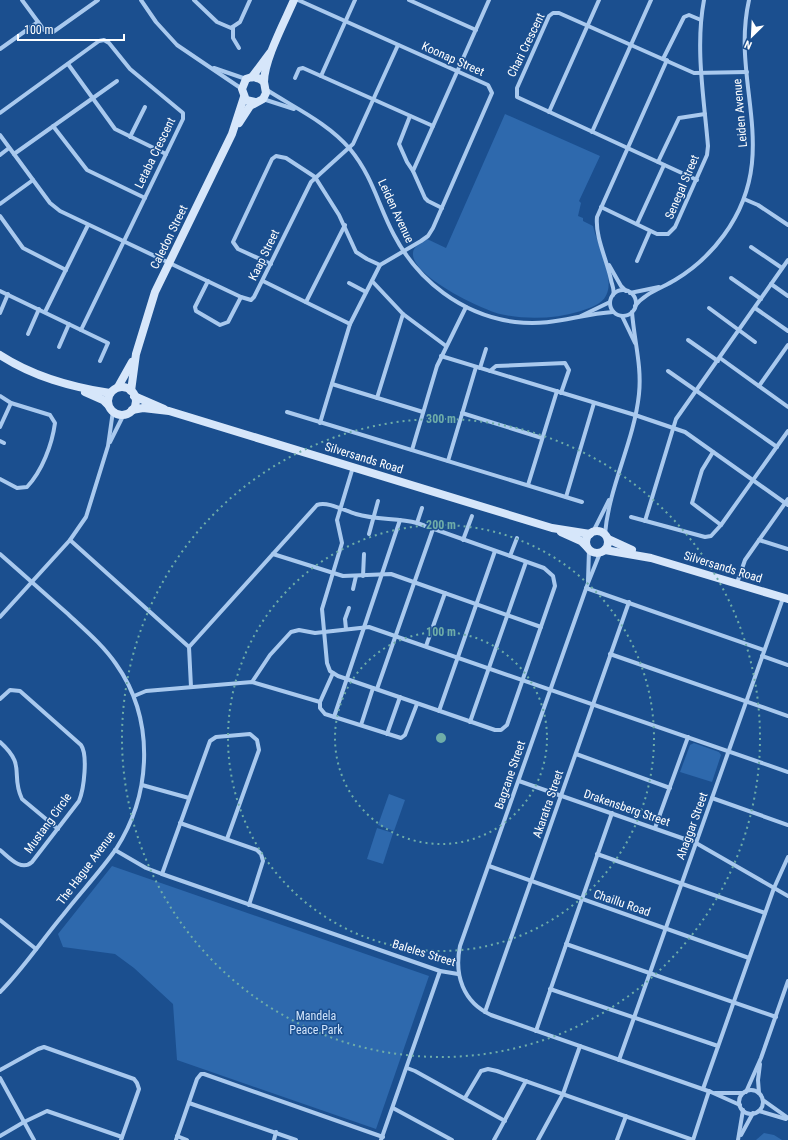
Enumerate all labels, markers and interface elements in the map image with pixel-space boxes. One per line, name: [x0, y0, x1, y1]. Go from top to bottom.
street label: Chari Crescent: [504, 10, 548, 79]
scale bar: [18, 16, 124, 42]
north arrow: [732, 16, 772, 56]
text: 100 m: [24, 23, 54, 37]
text: N: [742, 37, 754, 52]
street label: Koonap Street: [420, 39, 487, 79]
street label: Leiden Avenue: [730, 78, 750, 148]
street label: Letaba Crescent: [132, 115, 178, 191]
street label: Senegal Street: [662, 152, 702, 221]
street label: Leiden Avenue: [375, 177, 417, 245]
street label: Caledon Street: [147, 202, 191, 271]
street label: Kaap Street: [246, 227, 283, 283]
text: 300 m: [426, 412, 456, 426]
street label: Silversands Road: [323, 439, 405, 477]
text: 200 m: [426, 518, 456, 532]
street label: Silversands Road: [682, 548, 764, 586]
text: 100 m: [426, 625, 456, 639]
centre of rings: [434, 731, 448, 745]
street label: Bagzane Street: [492, 738, 528, 811]
street label: Akaratra Street: [530, 768, 566, 840]
street label: Drakensberg Street: [582, 787, 672, 829]
street label: Mustang Circle: [21, 790, 75, 856]
street label: Ahaggar Street: [673, 790, 711, 862]
street label: The Hague Avenue: [54, 828, 118, 907]
street label: Chaillu Road: [592, 887, 652, 919]
street label: Baleles Street: [391, 937, 458, 969]
park label: Mandela Peace Park: [289, 1009, 343, 1037]

